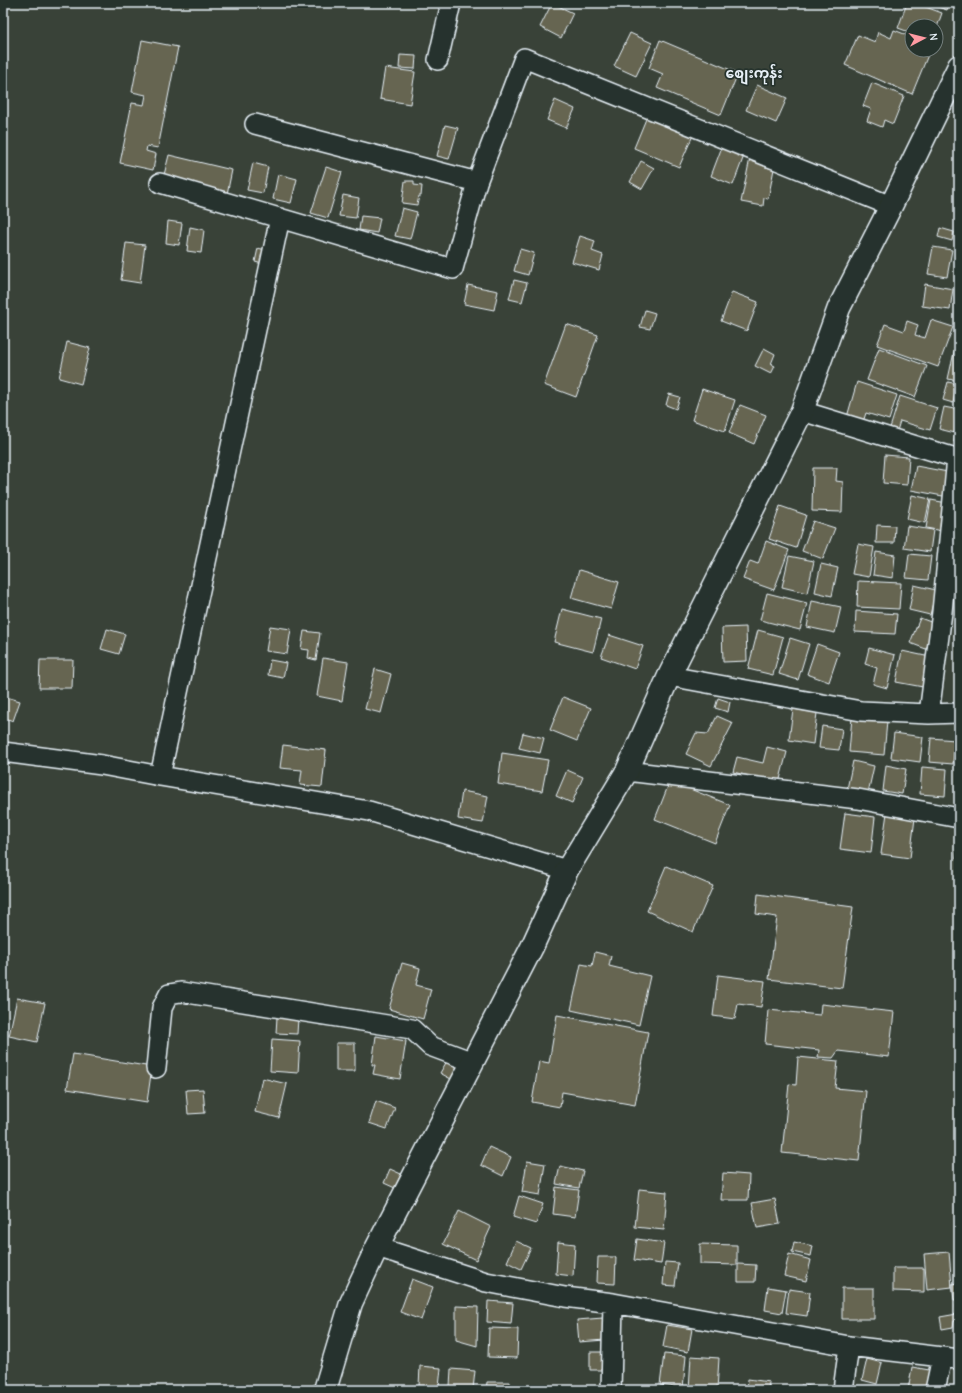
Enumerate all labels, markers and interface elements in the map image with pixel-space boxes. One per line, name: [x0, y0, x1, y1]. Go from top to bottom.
north arrow: [904, 18, 944, 58]
text: N: [927, 32, 940, 41]
district label: စျေးကုန်း: [725, 63, 783, 85]

